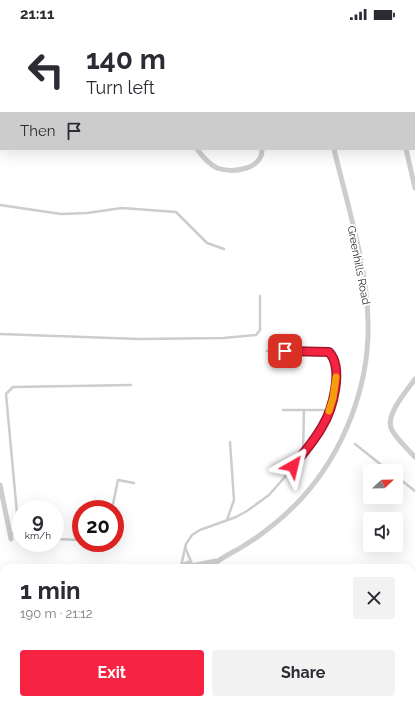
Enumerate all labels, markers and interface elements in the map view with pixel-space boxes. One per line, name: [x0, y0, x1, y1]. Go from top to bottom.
text: 21:11: [20, 5, 54, 23]
text: 140 m: [86, 43, 166, 76]
icon: left: [20, 44, 72, 96]
text: Turn left: [86, 77, 155, 98]
icon: arrive: [63, 120, 85, 142]
text: Then: [20, 122, 55, 140]
street label: Greenhills Road: [344, 224, 373, 306]
pin: [268, 334, 302, 368]
icon: arrive: [274, 340, 296, 362]
position arrow: [272, 445, 314, 487]
north arrow: [363, 464, 403, 504]
map controls: [363, 464, 403, 552]
speed limit sign: 20: [72, 500, 124, 552]
text: 9: [32, 509, 44, 533]
button: sound: [363, 512, 403, 552]
text: km/h: [25, 530, 51, 541]
text: 1 min: [20, 576, 81, 605]
button: close: [353, 577, 395, 619]
text: 190 m · 21:12: [20, 606, 93, 621]
button: Exit: [20, 650, 204, 696]
button: Share: [212, 650, 395, 696]

